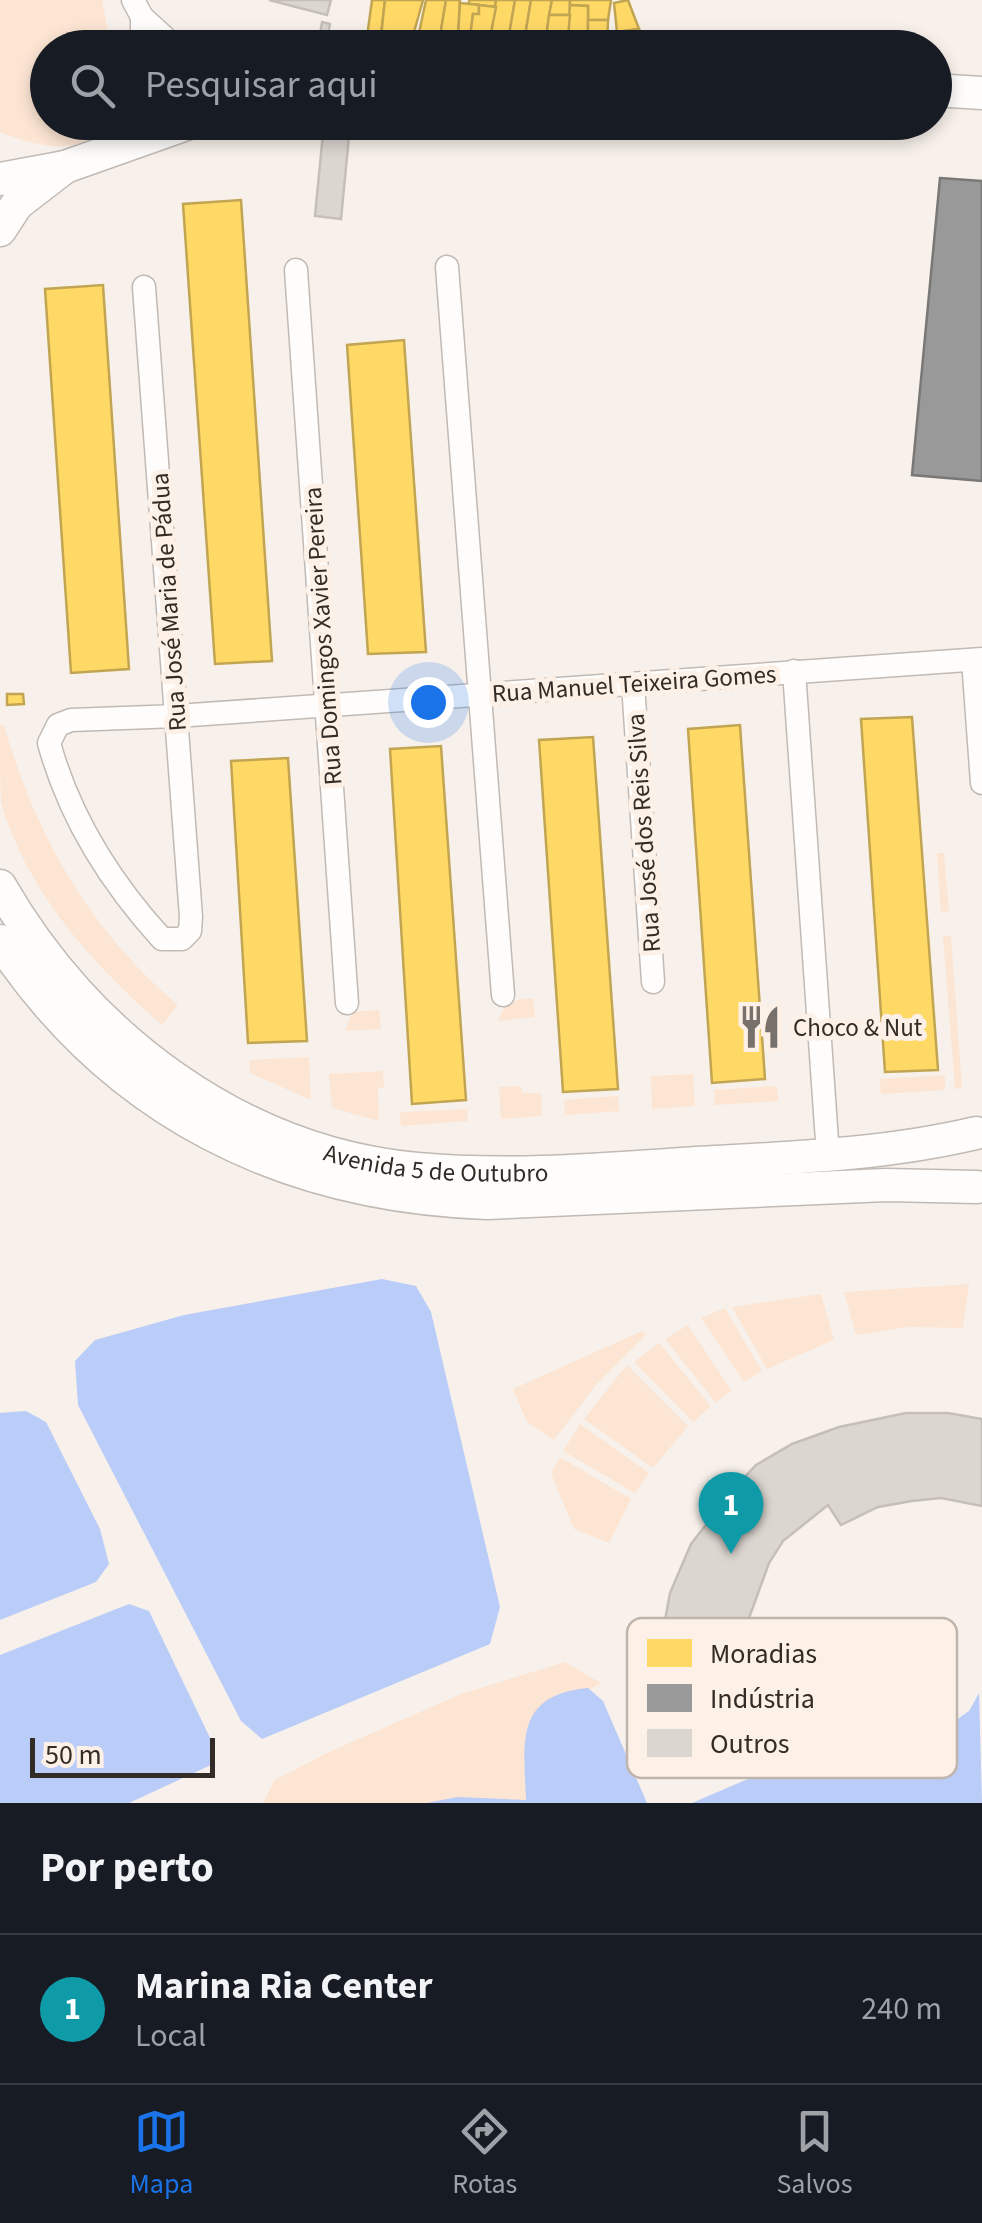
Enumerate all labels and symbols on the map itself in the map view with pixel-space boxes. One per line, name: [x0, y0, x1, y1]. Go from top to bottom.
street label: Rua José Maria de Pádua: [142, 471, 196, 732]
street label: Rua Domingos Xavier Pereira: [295, 486, 351, 786]
street label: Rua Manuel Teixeira Gomes: [491, 656, 778, 712]
your location: [403, 677, 454, 728]
street label: Rua José dos Reis Silva: [618, 712, 670, 954]
restaurant icon: Choco & Nut: [736, 1003, 784, 1051]
place label: Choco & Nut: [793, 1010, 923, 1046]
street label: Avenida 5 de Outubro: [319, 1135, 549, 1192]
pin: 1: [698, 1472, 764, 1554]
legend: [627, 1618, 957, 1778]
text: Moradias: [710, 1634, 817, 1674]
text: Indústria: [710, 1679, 815, 1719]
text: Outros: [710, 1724, 790, 1764]
scale bar: [30, 1733, 215, 1778]

